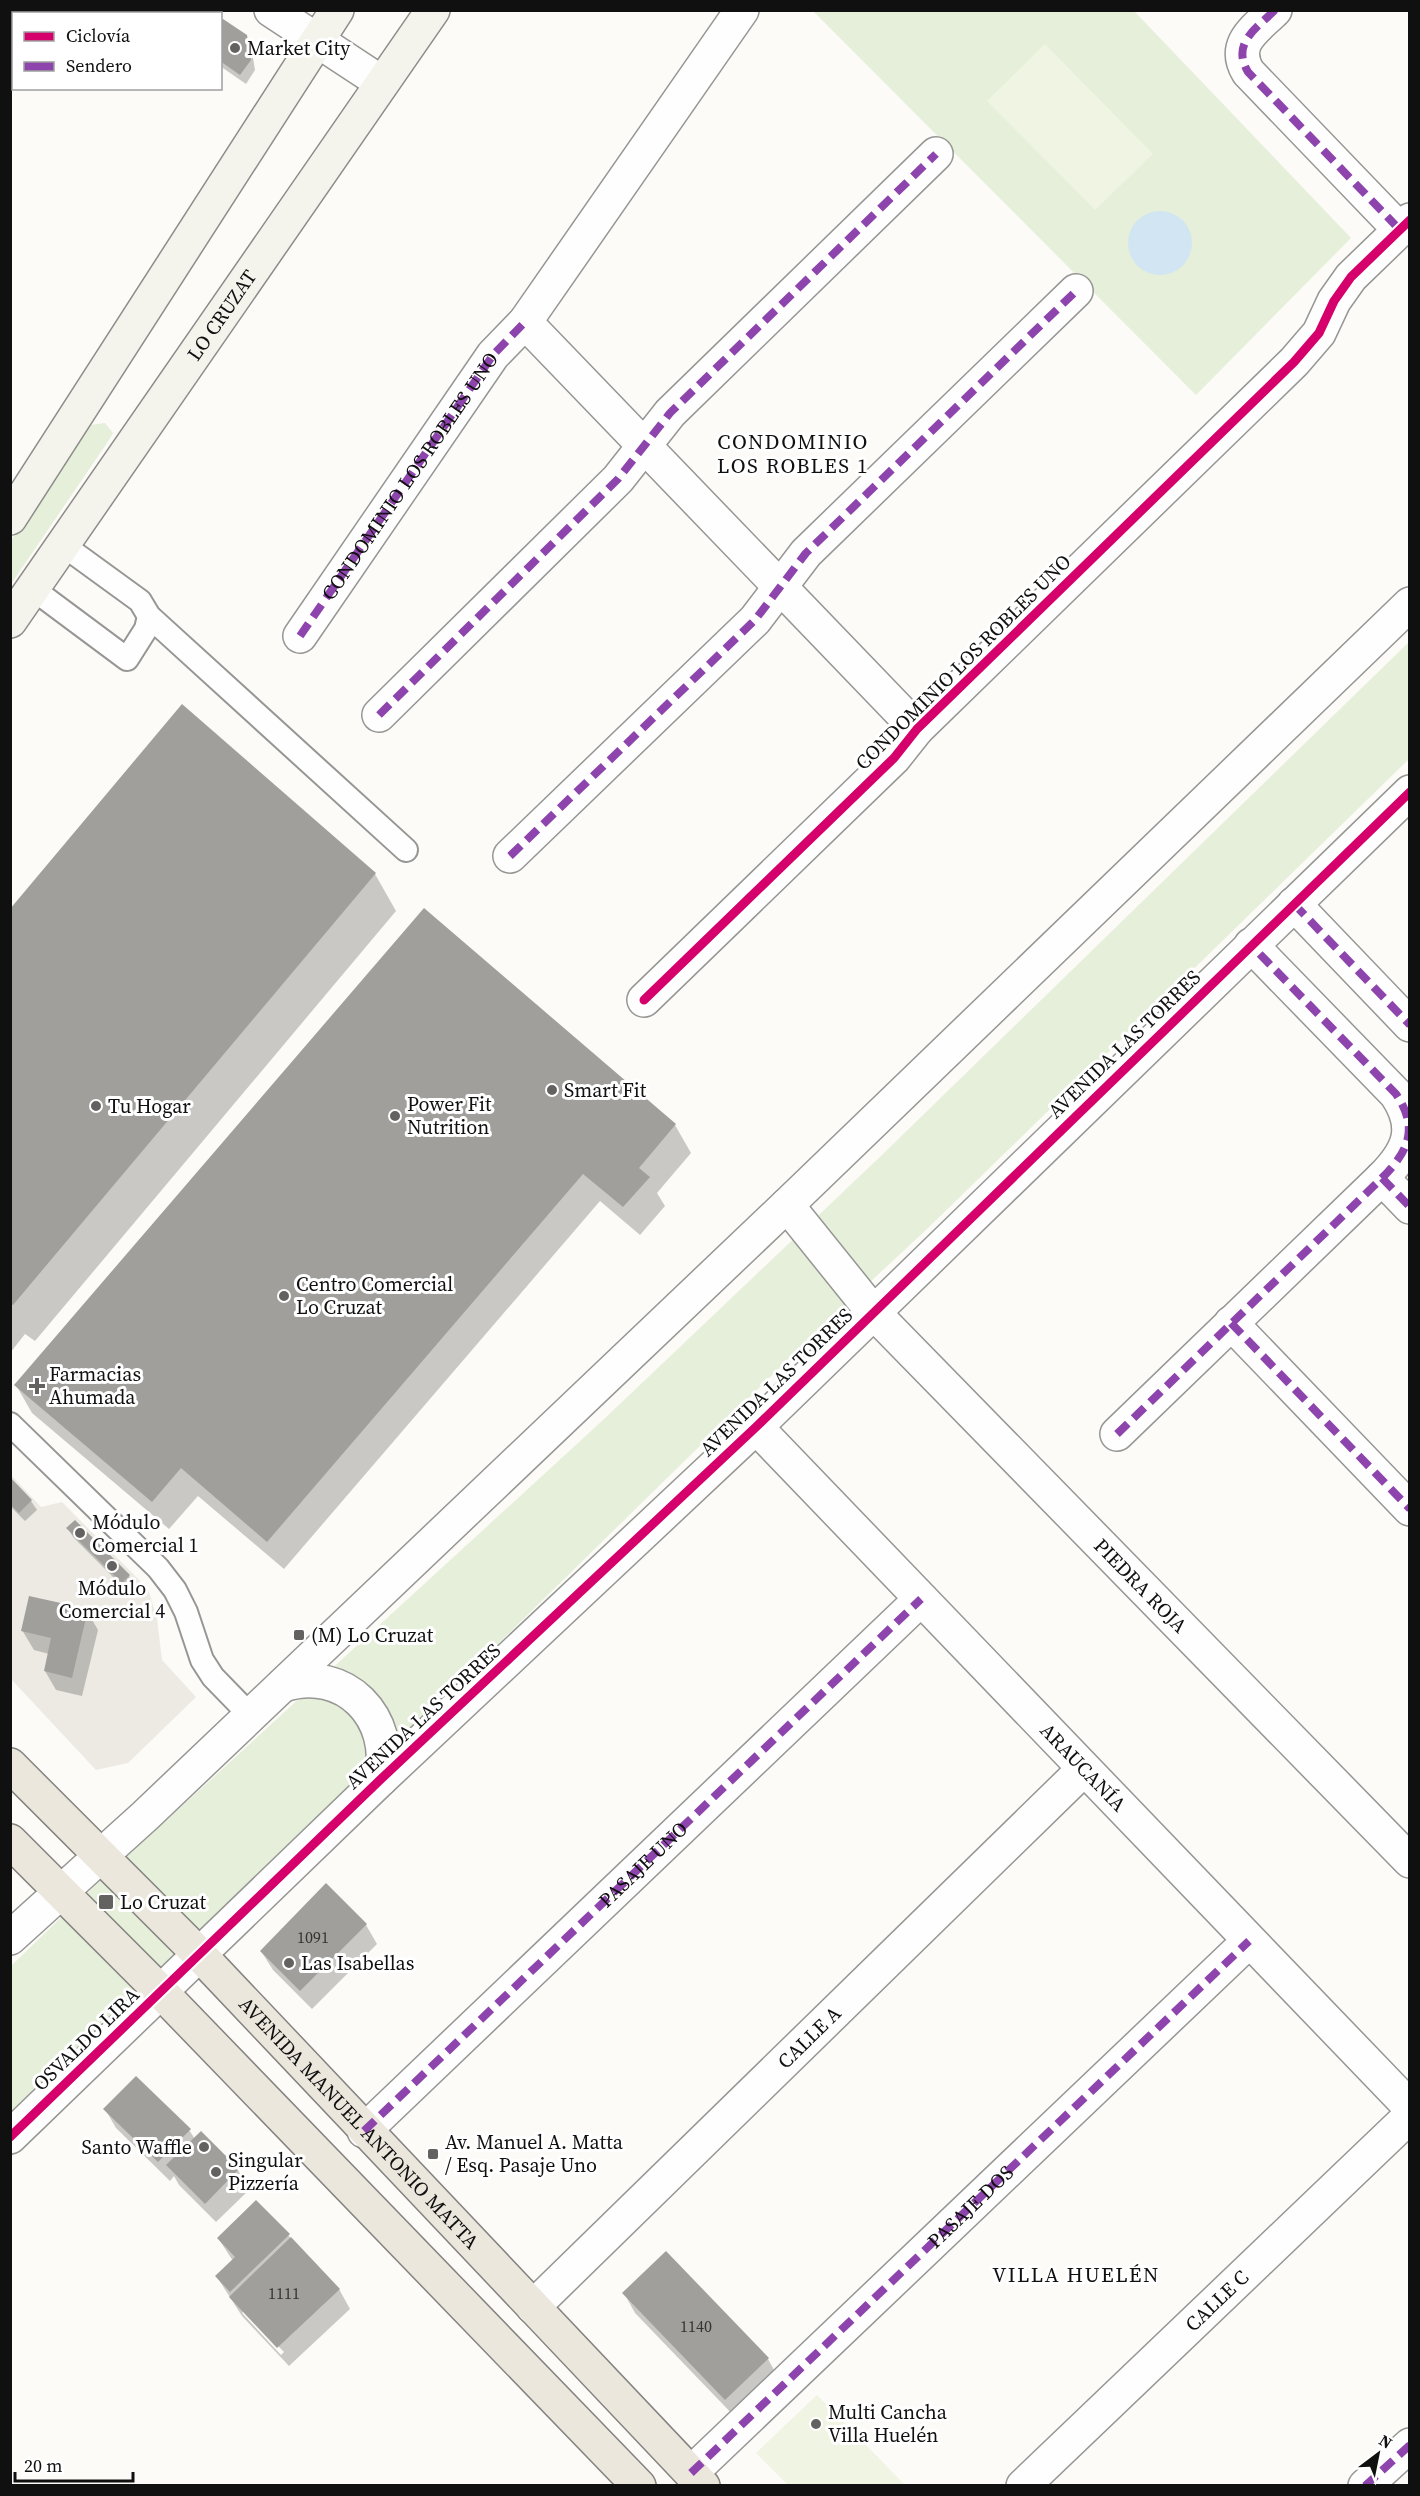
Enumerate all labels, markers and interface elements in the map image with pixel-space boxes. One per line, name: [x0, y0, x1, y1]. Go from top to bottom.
legend: [12, 12, 222, 90]
text: Ciclovía: [66, 23, 131, 48]
place label: Market City: [247, 34, 351, 62]
marker: Market City: [228, 41, 242, 55]
text: Sendero: [66, 53, 132, 78]
street label: LO CRUZAT: [180, 264, 263, 366]
street label: CONDOMINIO LOS ROBLES UNO: [315, 347, 505, 606]
district label: CONDOMINIO LOS ROBLES 1: [717, 427, 869, 480]
street label: CONDOMINIO LOS ROBLES UNO: [849, 548, 1077, 776]
street label: AVENIDA LAS TORRES: [1041, 963, 1207, 1125]
place label: Smart Fit: [564, 1076, 647, 1104]
marker: Smart Fit: [545, 1083, 559, 1097]
place label: Power Fit Nutrition: [407, 1090, 492, 1141]
place label: Tu Hogar: [108, 1092, 191, 1120]
marker: Tu Hogar: [89, 1099, 103, 1113]
marker: Power Fit Nutrition: [388, 1109, 402, 1123]
place label: Centro Comercial Lo Cruzat: [296, 1270, 453, 1321]
marker: Centro Comercial Lo Cruzat: [277, 1289, 291, 1303]
street label: AVENIDA LAS TORRES: [693, 1301, 859, 1463]
place label: Farmacias Ahumada: [49, 1360, 141, 1411]
marker: Farmacias Ahumada: [30, 1379, 44, 1393]
place label: Módulo Comercial 1: [92, 1508, 199, 1559]
marker: Módulo Comercial 1: [73, 1526, 87, 1540]
street label: PIEDRA ROJA: [1088, 1532, 1194, 1640]
marker: Módulo Comercial 4: [105, 1559, 119, 1573]
place label: Módulo Comercial 4: [59, 1574, 165, 1625]
place label: (M) Lo Cruzat: [311, 1621, 434, 1649]
marker: (M) Lo Cruzat: [292, 1628, 306, 1642]
street label: AVENIDA LAS TORRES: [339, 1637, 507, 1795]
street label: ARAUCANÍA: [1034, 1717, 1133, 1818]
street label: PASAJE UNO: [592, 1815, 694, 1914]
place label: Lo Cruzat: [120, 1888, 207, 1916]
marker: Lo Cruzat: [97, 1893, 115, 1911]
house number: 1091: [297, 1926, 329, 1948]
place label: Las Isabellas: [301, 1949, 414, 1977]
marker: Las Isabellas: [282, 1956, 296, 1970]
street label: OSVALDO LIRA: [27, 1980, 146, 2097]
street label: AVENIDA MANUEL ANTONIO MATTA: [233, 1991, 486, 2256]
street label: CALLE A: [771, 1999, 848, 2075]
place label: Av. Manuel A. Matta / Esq. Pasaje Uno: [445, 2128, 624, 2179]
place label: Santo Waffle: [82, 2133, 192, 2161]
marker: Santo Waffle: [197, 2140, 211, 2154]
place label: Singular Pizzería: [228, 2146, 303, 2197]
marker: Av. Manuel A. Matta / Esq. Pasaje Uno: [426, 2147, 440, 2161]
street label: PASAJE DOS: [921, 2159, 1020, 2255]
marker: Singular Pizzería: [209, 2165, 223, 2179]
district label: VILLA HUELÉN: [992, 2260, 1160, 2289]
street label: CALLE C: [1179, 2264, 1255, 2338]
house number: 1111: [268, 2282, 300, 2304]
house number: 1140: [680, 2315, 712, 2337]
place label: Multi Cancha Villa Huelén: [828, 2398, 948, 2449]
marker: Multi Cancha Villa Huelén: [809, 2417, 823, 2431]
north arrow: [1348, 2424, 1408, 2484]
text: N: [1375, 2429, 1397, 2454]
scale bar: [15, 2445, 134, 2483]
text: 20 m: [24, 2453, 62, 2478]

